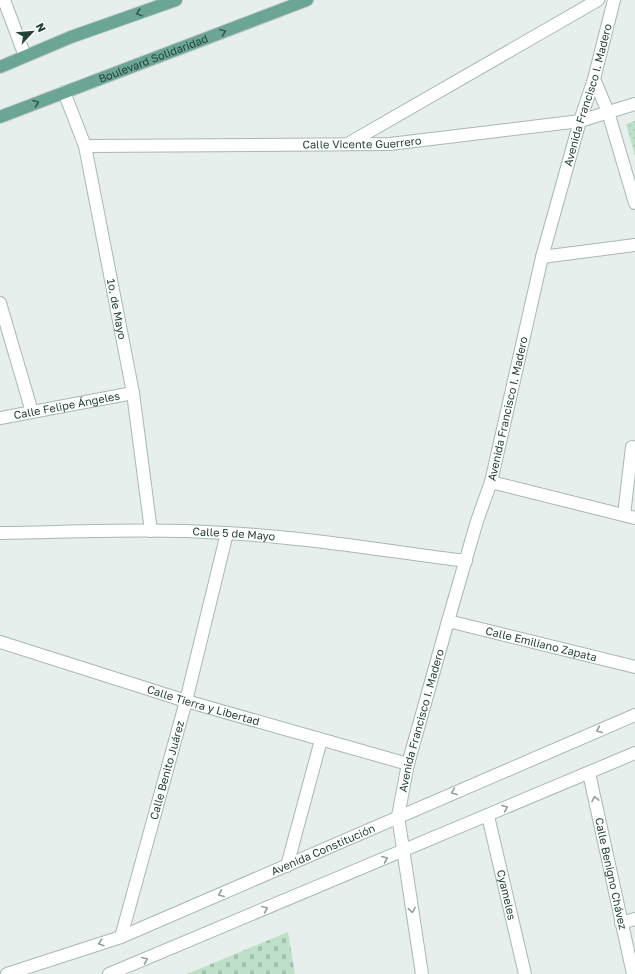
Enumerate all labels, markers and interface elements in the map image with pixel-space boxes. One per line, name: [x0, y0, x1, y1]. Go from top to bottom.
one-way arrow: [136, 8, 143, 17]
north arrow: [12, 12, 52, 52]
text: N: [34, 21, 49, 34]
street label: Avenida Francisco I. Madero: [561, 22, 614, 167]
one-way arrow: [220, 28, 227, 36]
street label: Boulevard Solidaridad: [96, 31, 210, 85]
one-way arrow: [33, 99, 40, 107]
street label: Calle Vicente Guerrero: [302, 133, 422, 151]
street label: 1o. de Mayo: [105, 277, 130, 341]
street label: Avenida Francisco I. Madero: [484, 335, 530, 482]
street label: Calle Felipe Ángeles: [12, 389, 121, 421]
street label: Calle 5 de Mayo: [192, 524, 276, 543]
street label: Calle Emiliano Zapata: [484, 623, 598, 663]
street label: Avenida Francisco I. Madero: [396, 647, 446, 793]
street label: Calle Tierra y Libertad: [146, 682, 261, 728]
street label: Calle Benito Juárez: [147, 719, 186, 821]
one-way arrow: [596, 725, 604, 733]
one-way arrow: [450, 787, 458, 795]
one-way arrow: [591, 796, 599, 802]
one-way arrow: [501, 805, 508, 813]
street label: Calle Benigno Chávez: [593, 816, 630, 931]
street label: Avenida Constitución: [269, 821, 377, 877]
one-way arrow: [382, 856, 389, 864]
street label: Cyameles: [495, 868, 519, 921]
one-way arrow: [218, 889, 225, 897]
one-way arrow: [262, 906, 269, 914]
one-way arrow: [407, 907, 416, 913]
one-way arrow: [98, 938, 105, 947]
one-way arrow: [142, 956, 149, 964]

